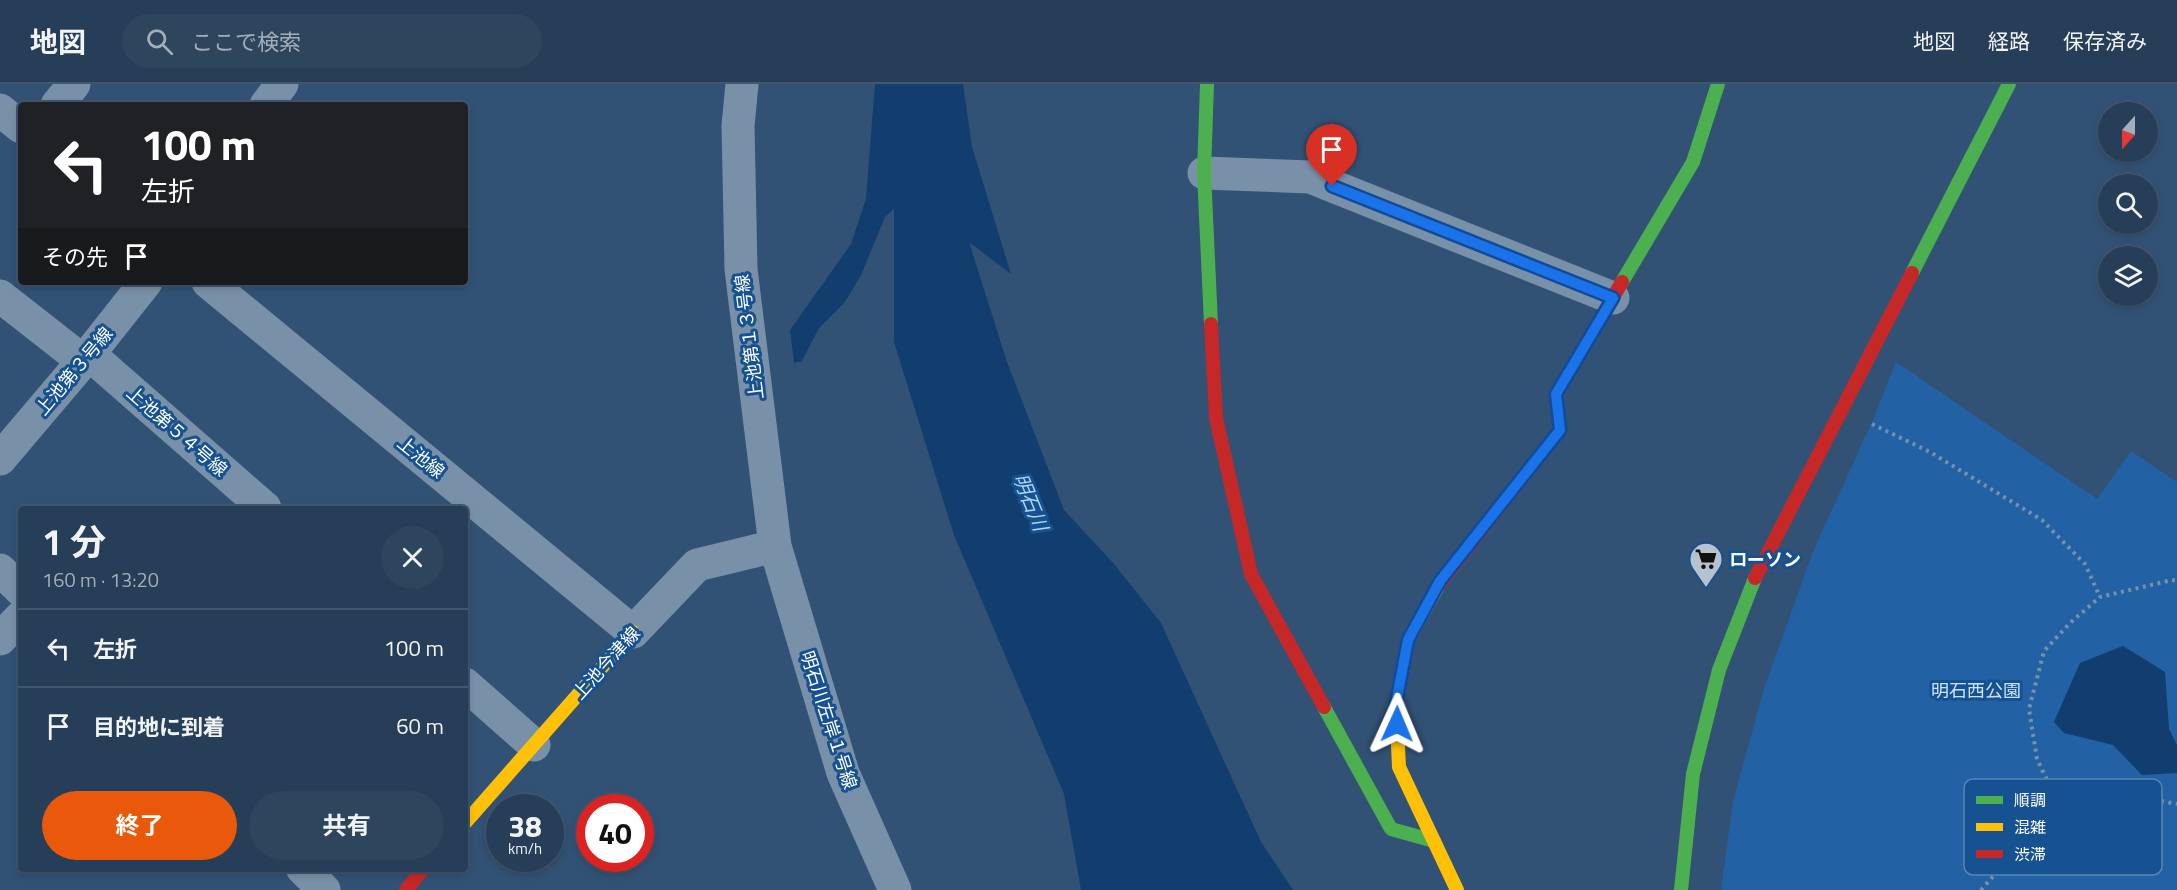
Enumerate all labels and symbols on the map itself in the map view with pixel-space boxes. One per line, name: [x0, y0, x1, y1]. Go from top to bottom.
north arrow: [2098, 102, 2158, 162]
pin: [1306, 124, 1357, 186]
street label: 上池第１３号線: [728, 273, 770, 401]
street label: 上池第３号線: [29, 321, 119, 421]
street label: 上池第５４号線: [121, 379, 233, 483]
street label: 上池線: [392, 430, 450, 484]
water label: 明石川: [1005, 468, 1057, 537]
supermarket icon: ローソン: [1688, 541, 1724, 588]
place label: ローソン: [1729, 546, 1801, 573]
street label: 上池今津線: [566, 621, 646, 705]
street label: 明石川左岸１号線: [794, 647, 864, 793]
park label: 明石西公園: [1931, 677, 2021, 704]
position arrow: [1365, 692, 1429, 756]
legend: [1964, 779, 2162, 875]
text: 順調: [2014, 788, 2046, 812]
speed limit sign: 40: [576, 794, 654, 872]
text: 混雑: [2014, 815, 2046, 839]
text: 渋滞: [2014, 842, 2046, 866]

